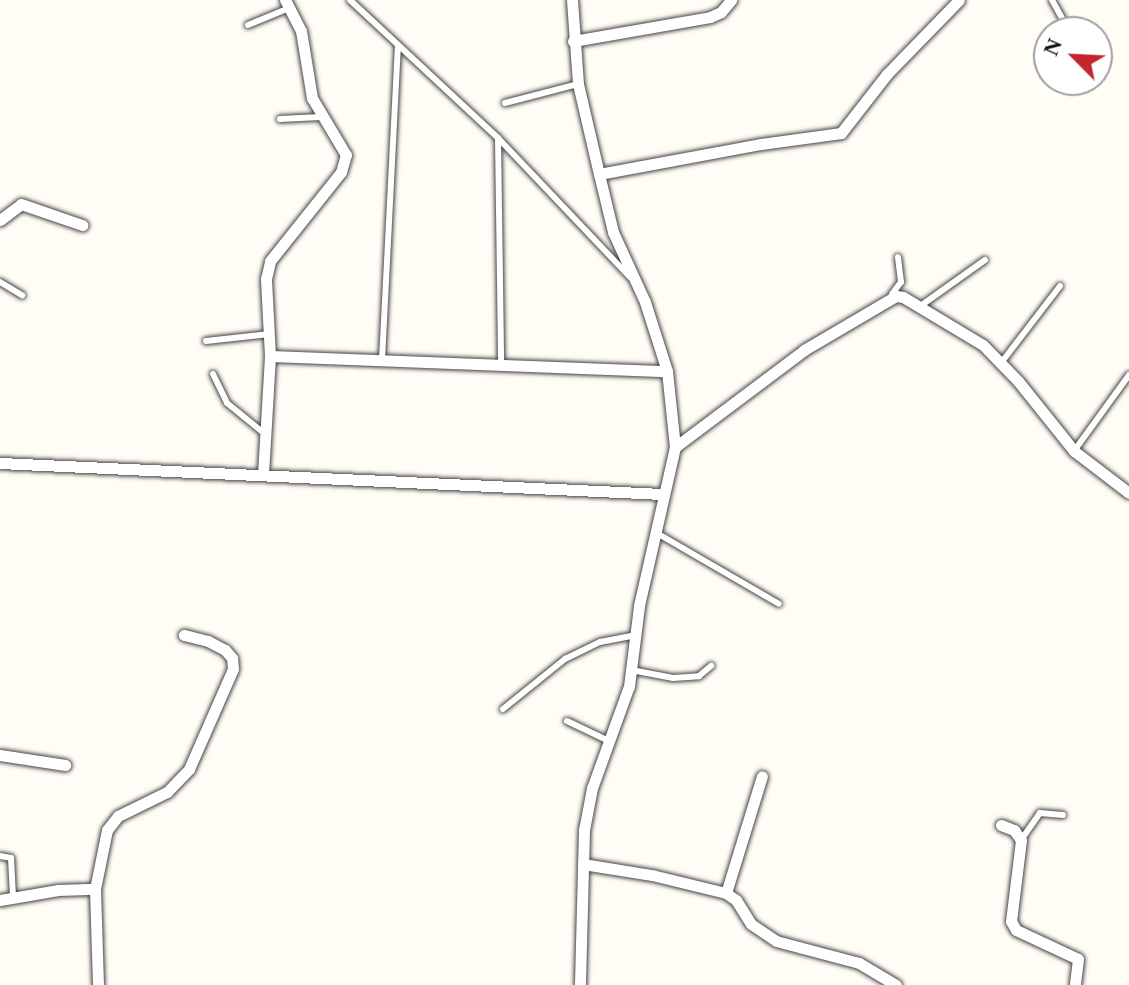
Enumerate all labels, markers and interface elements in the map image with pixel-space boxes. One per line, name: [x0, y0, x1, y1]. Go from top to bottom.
north arrow: [1033, 16, 1113, 96]
text: N: [1038, 35, 1067, 59]

